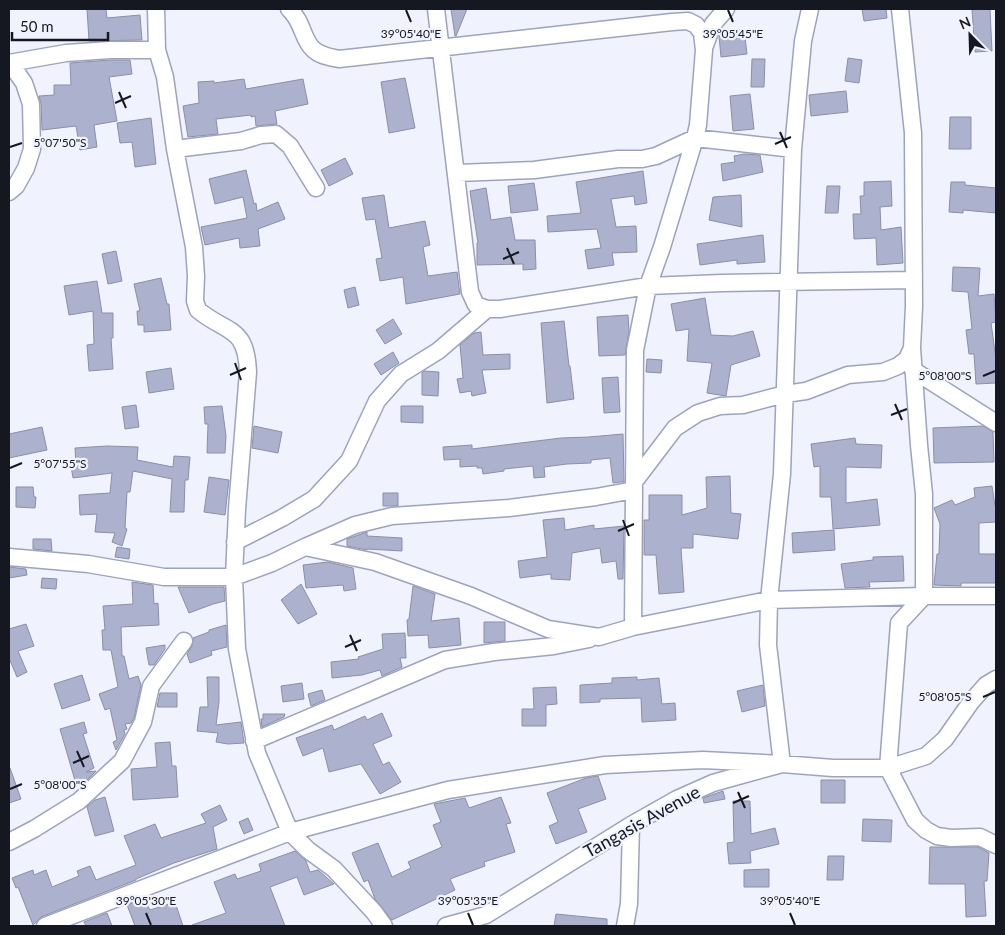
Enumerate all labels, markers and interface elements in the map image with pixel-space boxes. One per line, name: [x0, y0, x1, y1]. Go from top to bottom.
scale bar: [12, 10, 109, 42]
north arrow: [945, 10, 995, 60]
text: N: [956, 13, 973, 33]
text: 50 m: [20, 17, 54, 35]
text: 39°05'40"E: [381, 26, 441, 41]
text: 39°05'45"E: [703, 26, 763, 41]
text: 5°07'50"S: [33, 135, 87, 150]
text: 5°08'00"S: [918, 368, 972, 383]
text: 5°07'55"S: [33, 456, 87, 471]
text: 5°08'05"S: [918, 689, 972, 704]
text: 5°08'00"S: [33, 777, 87, 792]
street label: Tangasis Avenue: [580, 780, 703, 862]
text: 39°05'30"E: [116, 893, 176, 908]
text: 39°05'35"E: [438, 893, 498, 908]
text: 39°05'40"E: [760, 893, 820, 908]

